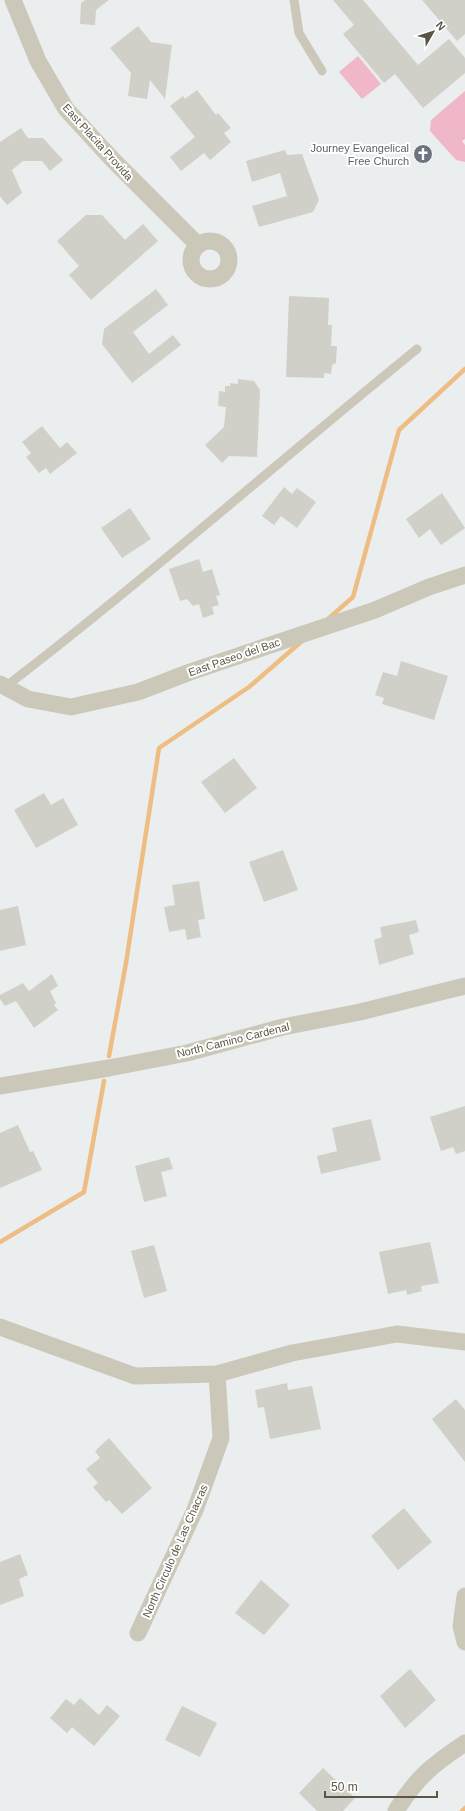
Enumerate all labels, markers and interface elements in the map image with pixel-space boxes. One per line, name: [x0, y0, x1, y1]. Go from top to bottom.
north arrow: [413, 12, 453, 52]
text: N: [434, 19, 448, 33]
street label: East Placita Provida: [61, 101, 136, 183]
place label: Journey Evangelical Free Church: [311, 142, 409, 167]
church icon: Journey Evangelical Free Church: [412, 143, 434, 165]
street label: East Paseo del Bac: [187, 636, 282, 678]
street label: North Camino Cardenal: [175, 1020, 291, 1060]
street label: North Circulo de Las Chacras: [140, 1482, 210, 1619]
scale bar: [325, 1773, 437, 1799]
text: 50 m: [331, 1780, 358, 1794]

